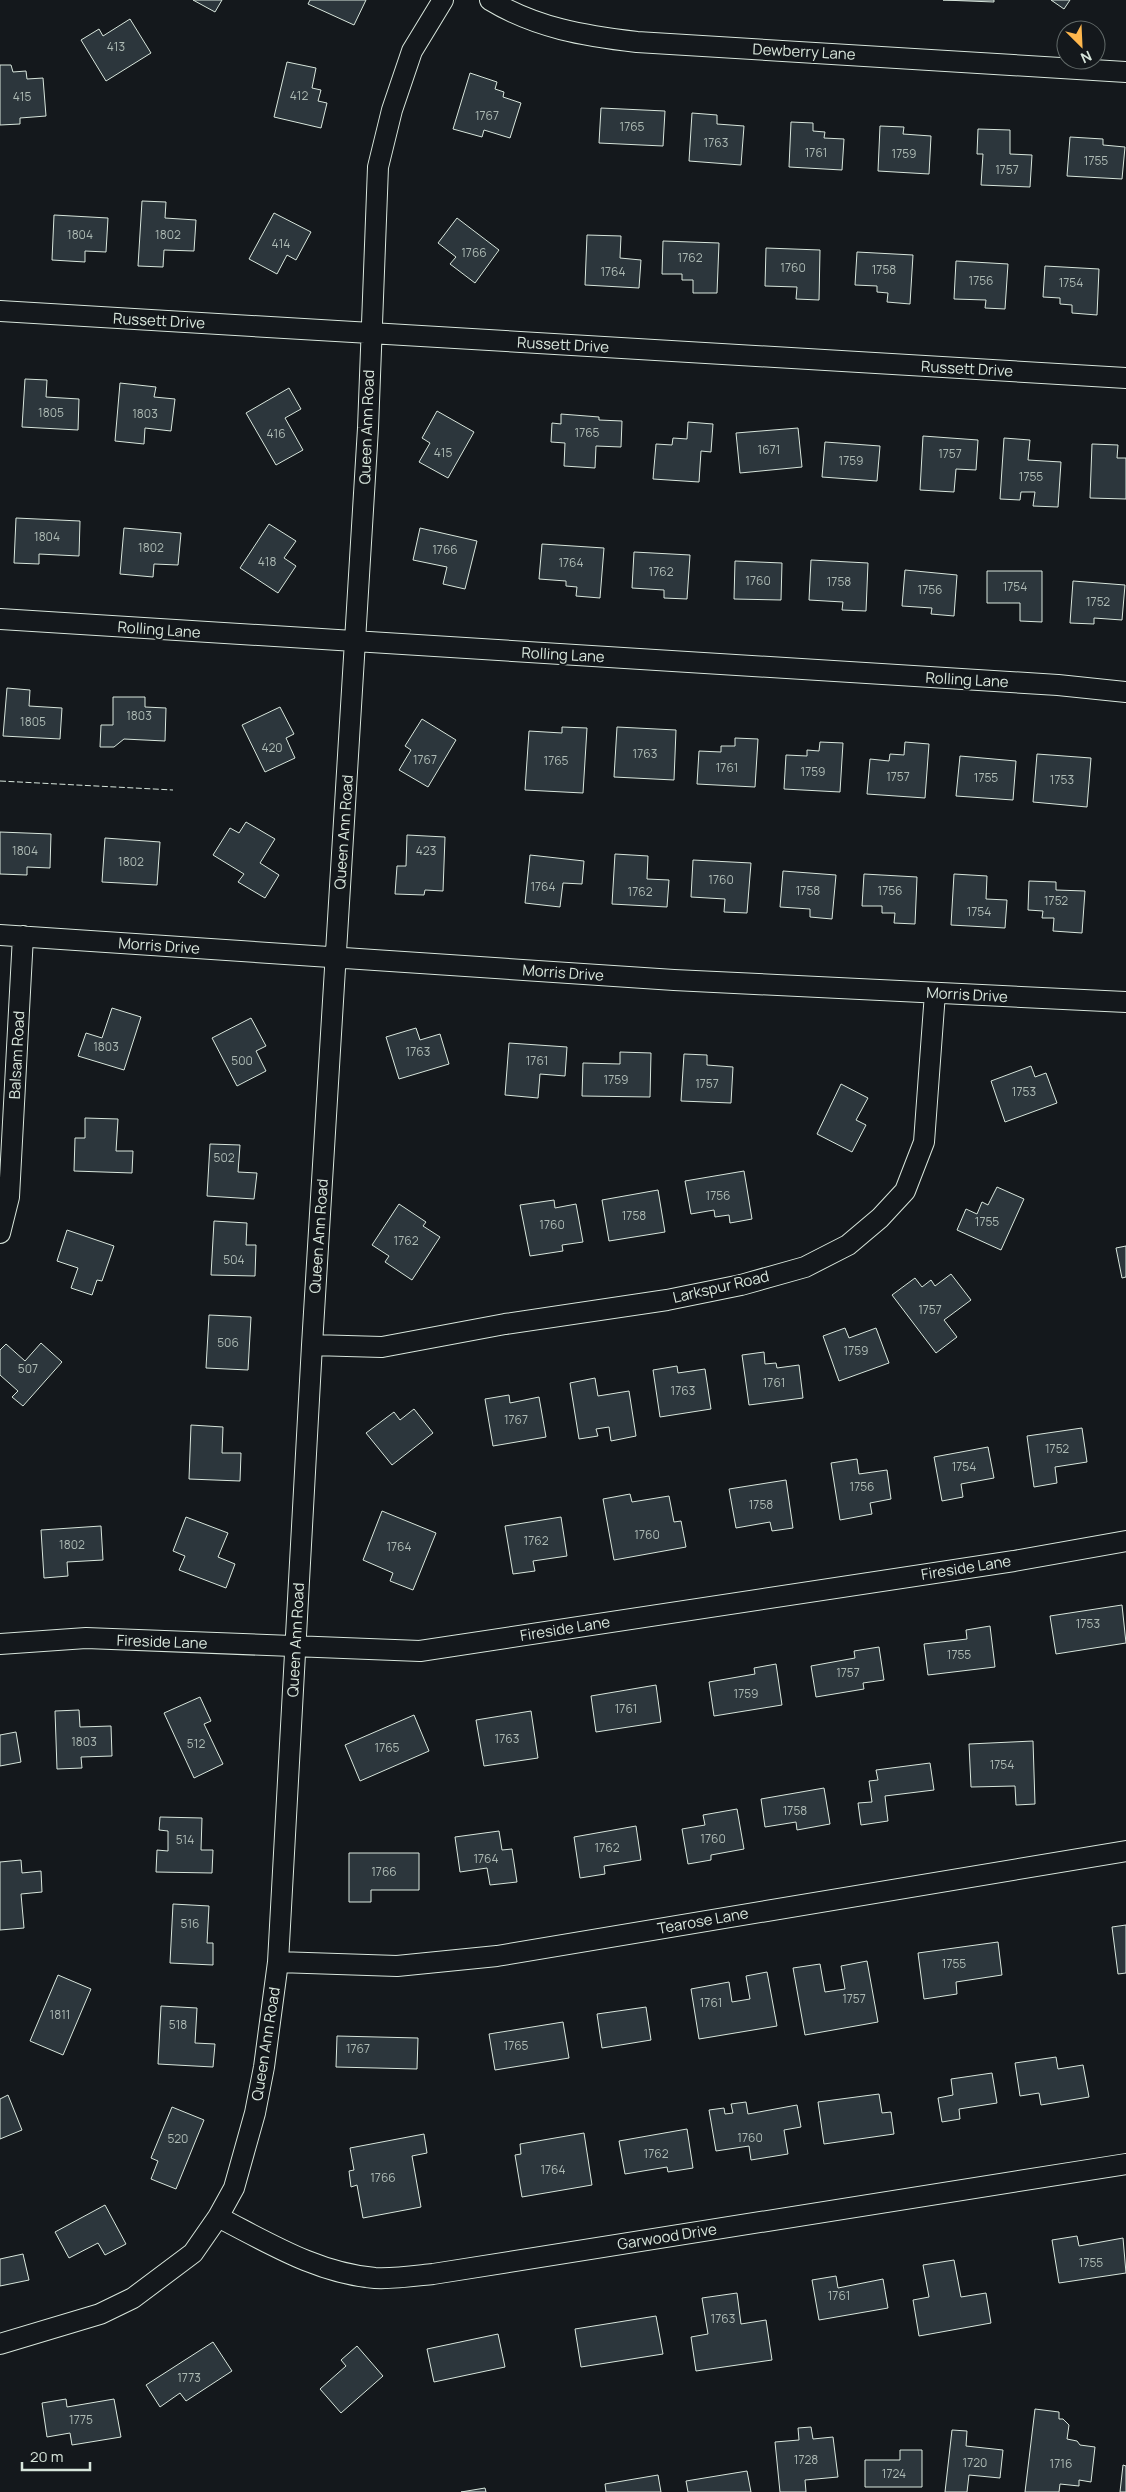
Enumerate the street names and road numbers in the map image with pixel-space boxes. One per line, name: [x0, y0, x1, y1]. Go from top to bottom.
street label: Dewberry Lane: [752, 38, 856, 65]
street label: Russett Drive: [113, 308, 206, 333]
street label: Russett Drive: [517, 332, 610, 357]
street label: Russett Drive: [921, 356, 1014, 381]
street label: Queen Ann Road: [354, 369, 379, 485]
street label: Rolling Lane: [117, 616, 202, 643]
street label: Rolling Lane: [521, 642, 605, 667]
street label: Rolling Lane: [925, 667, 1009, 692]
street label: Queen Ann Road: [329, 774, 358, 890]
street label: Morris Drive: [118, 932, 201, 959]
street label: Morris Drive: [522, 959, 605, 986]
street label: Morris Drive: [926, 982, 1009, 1007]
street label: Balsam Road: [4, 1010, 29, 1100]
street label: Queen Ann Road: [304, 1178, 333, 1294]
street label: Larkspur Road: [671, 1265, 771, 1308]
street label: Fireside Lane: [919, 1550, 1013, 1585]
street label: Queen Ann Road: [282, 1582, 309, 1698]
street label: Fireside Lane: [518, 1611, 612, 1646]
street label: Fireside Lane: [116, 1629, 208, 1654]
street label: Tearose Lane: [656, 1902, 750, 1939]
street label: Queen Ann Road: [246, 1986, 285, 2102]
street label: Garwood Drive: [616, 2218, 718, 2255]

